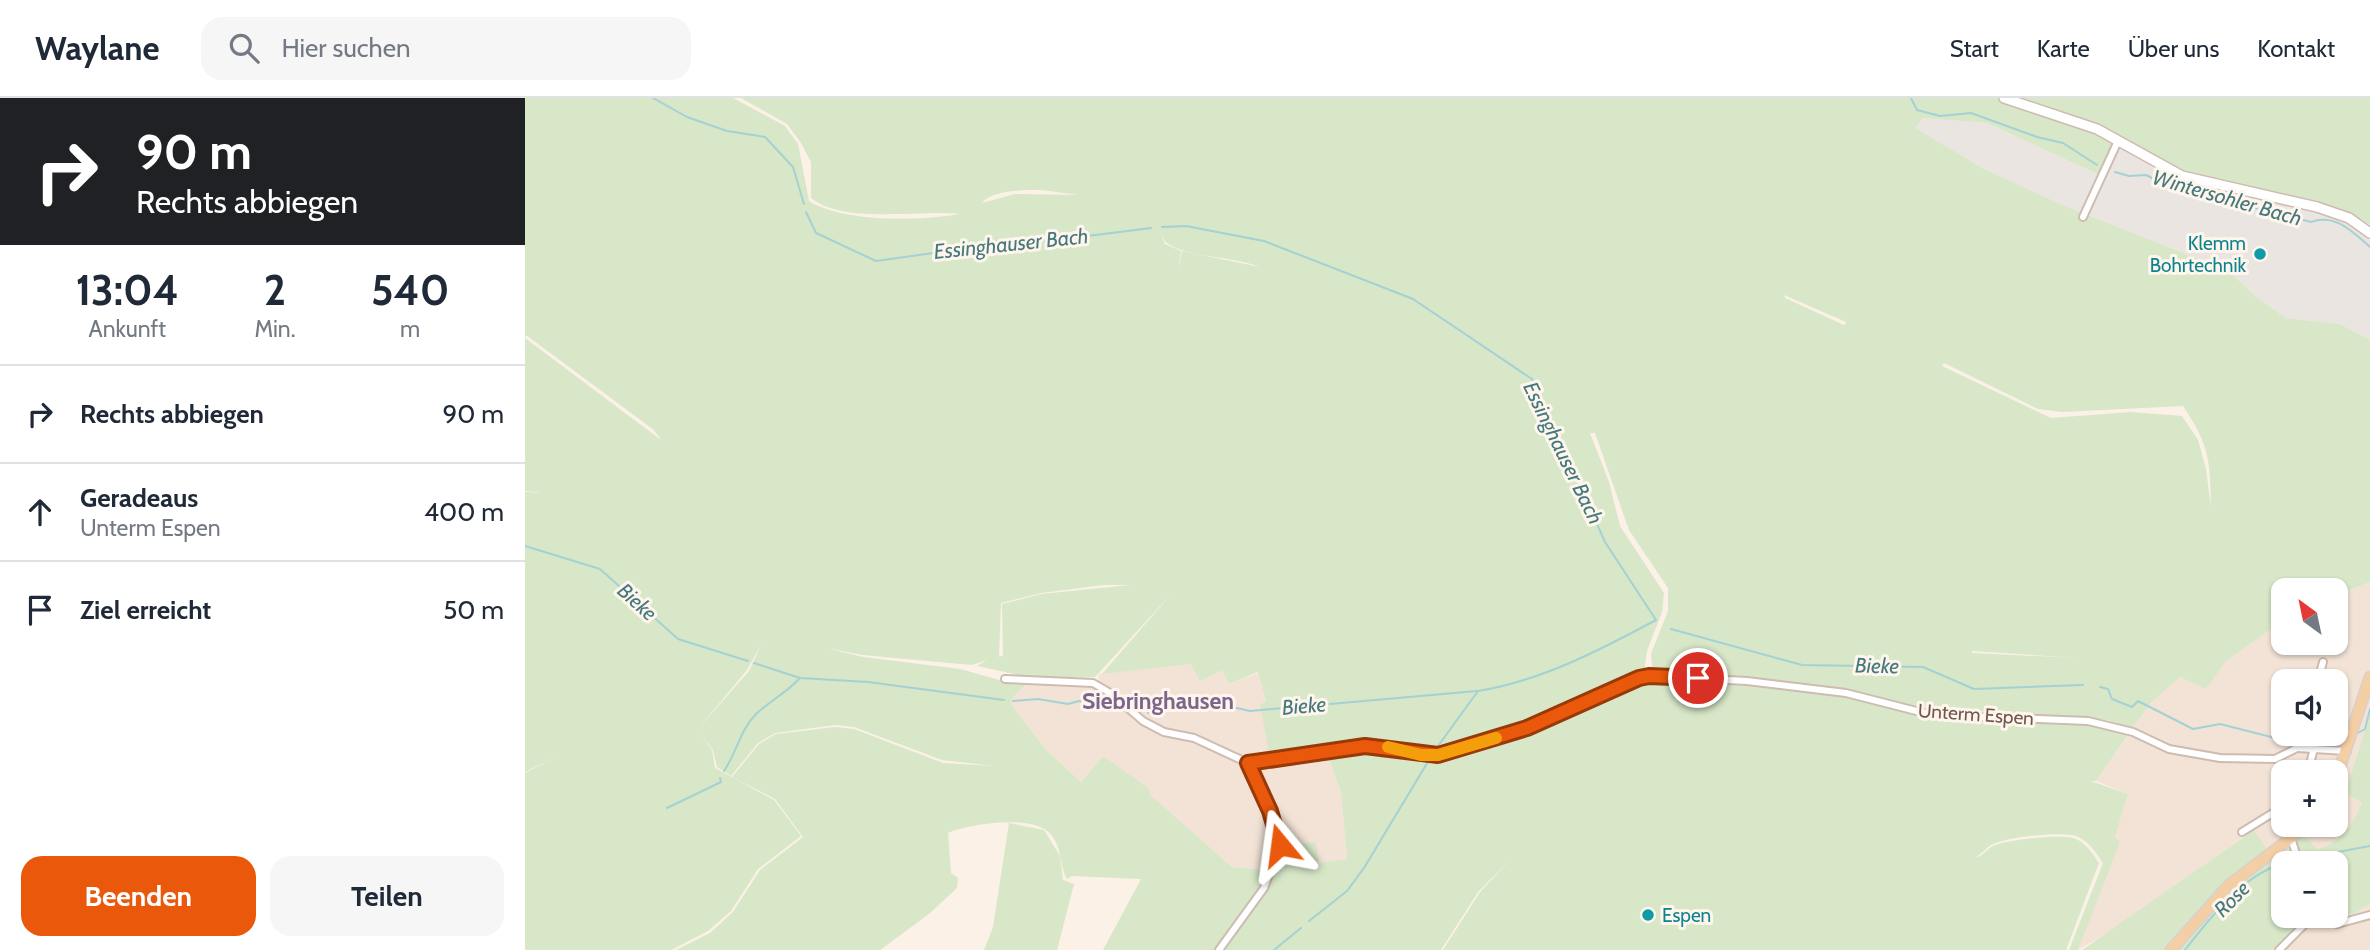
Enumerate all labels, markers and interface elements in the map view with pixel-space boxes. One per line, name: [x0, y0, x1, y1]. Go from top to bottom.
search box: [201, 17, 691, 80]
text: Waylane: [35, 28, 159, 68]
icon: search: [225, 29, 263, 67]
text: Hier suchen: [281, 32, 411, 64]
text: Start: [1950, 34, 1999, 63]
text: Karte: [2037, 34, 2090, 63]
text: Über uns: [2128, 34, 2219, 63]
text: Kontakt: [2257, 34, 2335, 63]
text: 90 m: [136, 122, 252, 181]
icon: right: [21, 126, 112, 217]
water label: Wintersohler Bach: [2150, 164, 2305, 231]
text: Rechts abbiegen: [136, 182, 358, 221]
water label: Essinghauser Bach: [932, 223, 1089, 264]
place label: Klemm Bohrtechnik: [2150, 232, 2246, 277]
marker: Klemm Bohrtechnik: [2252, 246, 2268, 262]
text: 13:04: [76, 264, 179, 316]
text: 2: [264, 264, 286, 316]
text: 540: [371, 264, 449, 316]
text: Ankunft: [88, 315, 166, 343]
text: Min.: [254, 315, 295, 343]
text: m: [400, 315, 420, 343]
water label: Essinghauser Bach: [1518, 378, 1609, 528]
icon: right: [21, 395, 59, 433]
text: Rechts abbiegen: [80, 398, 264, 430]
text: 90 m: [442, 398, 504, 430]
text: Geradeaus: [80, 482, 198, 514]
icon: ahead: [21, 493, 59, 531]
text: 400 m: [424, 496, 504, 528]
text: Unterm Espen: [80, 514, 221, 542]
water label: Bieke: [613, 578, 662, 626]
north arrow: [2271, 578, 2349, 654]
map controls: [2271, 578, 2348, 928]
icon: arrive: [21, 591, 59, 629]
text: Ziel erreicht: [80, 594, 211, 626]
text: 50 m: [443, 594, 504, 626]
pin: [1668, 648, 1728, 708]
water label: Bieke: [1855, 653, 1900, 678]
icon: arrive: [1679, 659, 1717, 697]
button: sound: [2271, 669, 2348, 746]
district label: Siebringhausen: [1082, 687, 1234, 715]
water label: Bieke: [1281, 691, 1327, 720]
street label: Unterm Espen: [1917, 699, 2035, 730]
button: +: [2271, 760, 2348, 837]
position arrow: [1243, 808, 1317, 882]
button: −: [2271, 851, 2348, 928]
button: Beenden: [21, 856, 256, 936]
button: Teilen: [270, 856, 504, 936]
water label: Rose: [2209, 875, 2255, 922]
place label: Espen: [1662, 904, 1711, 927]
marker: Espen: [1640, 907, 1656, 923]

